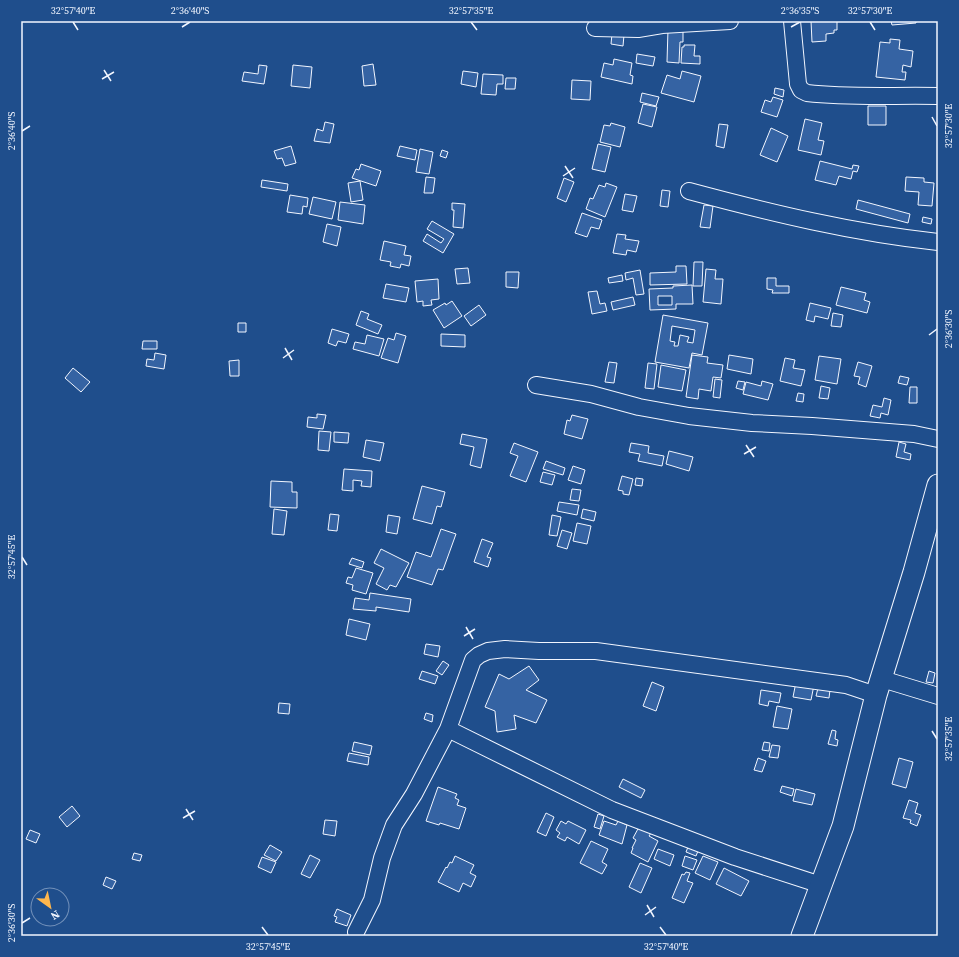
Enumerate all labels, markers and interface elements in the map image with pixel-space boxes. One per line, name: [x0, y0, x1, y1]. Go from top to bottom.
text: 32°57'40"E: [51, 4, 95, 17]
text: 2°36'40"S: [171, 4, 209, 17]
text: 32°57'35"E: [449, 4, 493, 17]
text: 2°36'35"S: [781, 4, 819, 17]
text: 32°57'30"E: [848, 4, 892, 17]
text: 32°57'30"E: [942, 104, 955, 148]
text: 2°36'40"S: [5, 112, 18, 150]
text: 2°36'30"S: [942, 310, 955, 348]
text: 32°57'45"E: [5, 535, 18, 579]
text: 32°57'35"E: [942, 717, 955, 761]
north arrow: [30, 887, 70, 927]
text: 2°36'30"S: [5, 904, 18, 942]
text: N: [48, 906, 63, 923]
text: 32°57'45"E: [246, 940, 290, 953]
text: 32°57'40"E: [644, 940, 688, 953]

